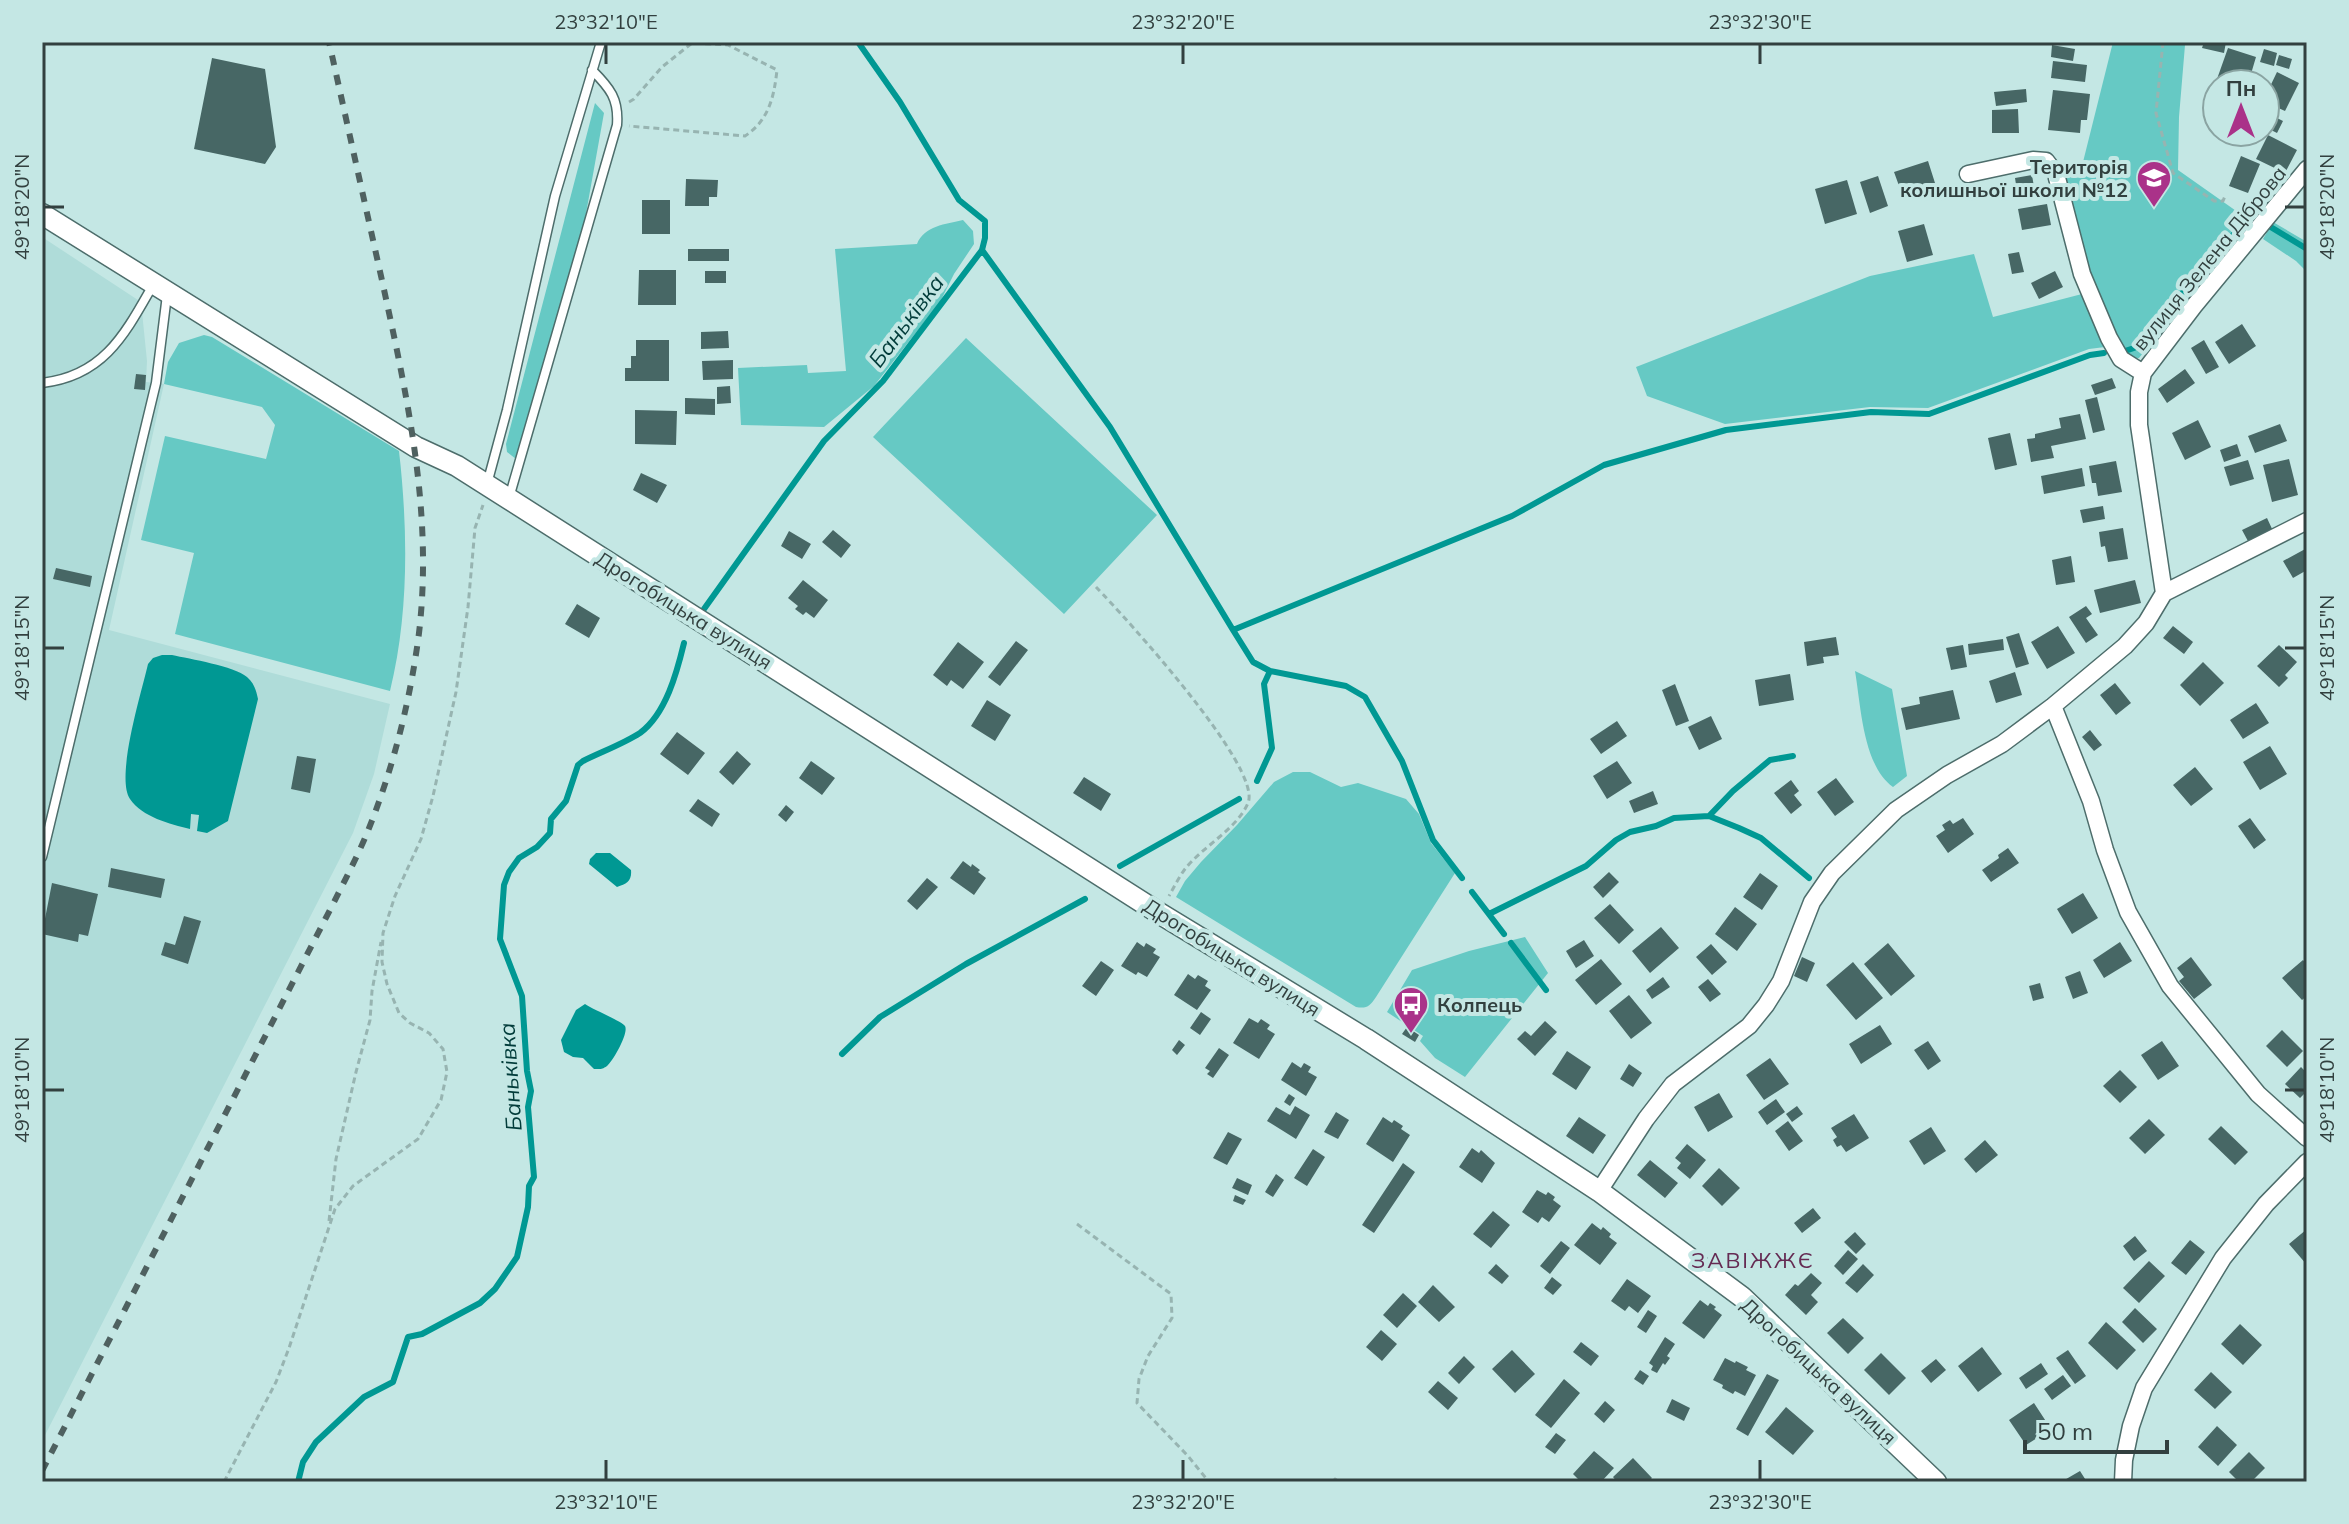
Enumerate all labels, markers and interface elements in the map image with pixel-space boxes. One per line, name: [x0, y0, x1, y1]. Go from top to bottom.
text: 23°32'10"E: [554, 9, 658, 34]
text: 23°32'20"E: [1131, 9, 1235, 34]
text: 23°32'30"E: [1708, 9, 1812, 34]
north arrow: [2201, 68, 2281, 148]
text: Пн: [2226, 74, 2256, 102]
text: 49°18'20"N: [9, 154, 34, 260]
place label: Територія колишньої школи №12: [1900, 154, 2128, 202]
text: 49°18'20"N: [2314, 154, 2339, 260]
school or university icon: Територія колишньої школи №12: [2135, 159, 2173, 209]
street label: вулиця Зелена Діброва: [2127, 161, 2291, 355]
water label: Баньківка: [862, 269, 950, 373]
street label: Дрогобицька вулиця: [591, 545, 777, 675]
text: 49°18'15"N: [9, 595, 34, 701]
text: 49°18'15"N: [2314, 595, 2339, 701]
street label: Дрогобицька вулиця: [1139, 892, 1325, 1022]
bus stop icon: Колпець: [1392, 985, 1430, 1035]
place label: Колпець: [1437, 992, 1522, 1017]
water label: Баньківка: [492, 1022, 528, 1132]
text: 49°18'10"N: [9, 1037, 34, 1143]
text: 49°18'10"N: [2314, 1037, 2339, 1143]
district label: ЗАВІЖЖЄ: [1691, 1246, 1815, 1274]
street label: Дрогобицька вулиця: [1736, 1292, 1902, 1450]
scale bar: [2025, 1404, 2167, 1454]
text: 50 m: [2037, 1416, 2093, 1446]
text: 23°32'10"E: [554, 1489, 658, 1514]
text: 23°32'20"E: [1131, 1489, 1235, 1514]
text: 23°32'30"E: [1708, 1489, 1812, 1514]

